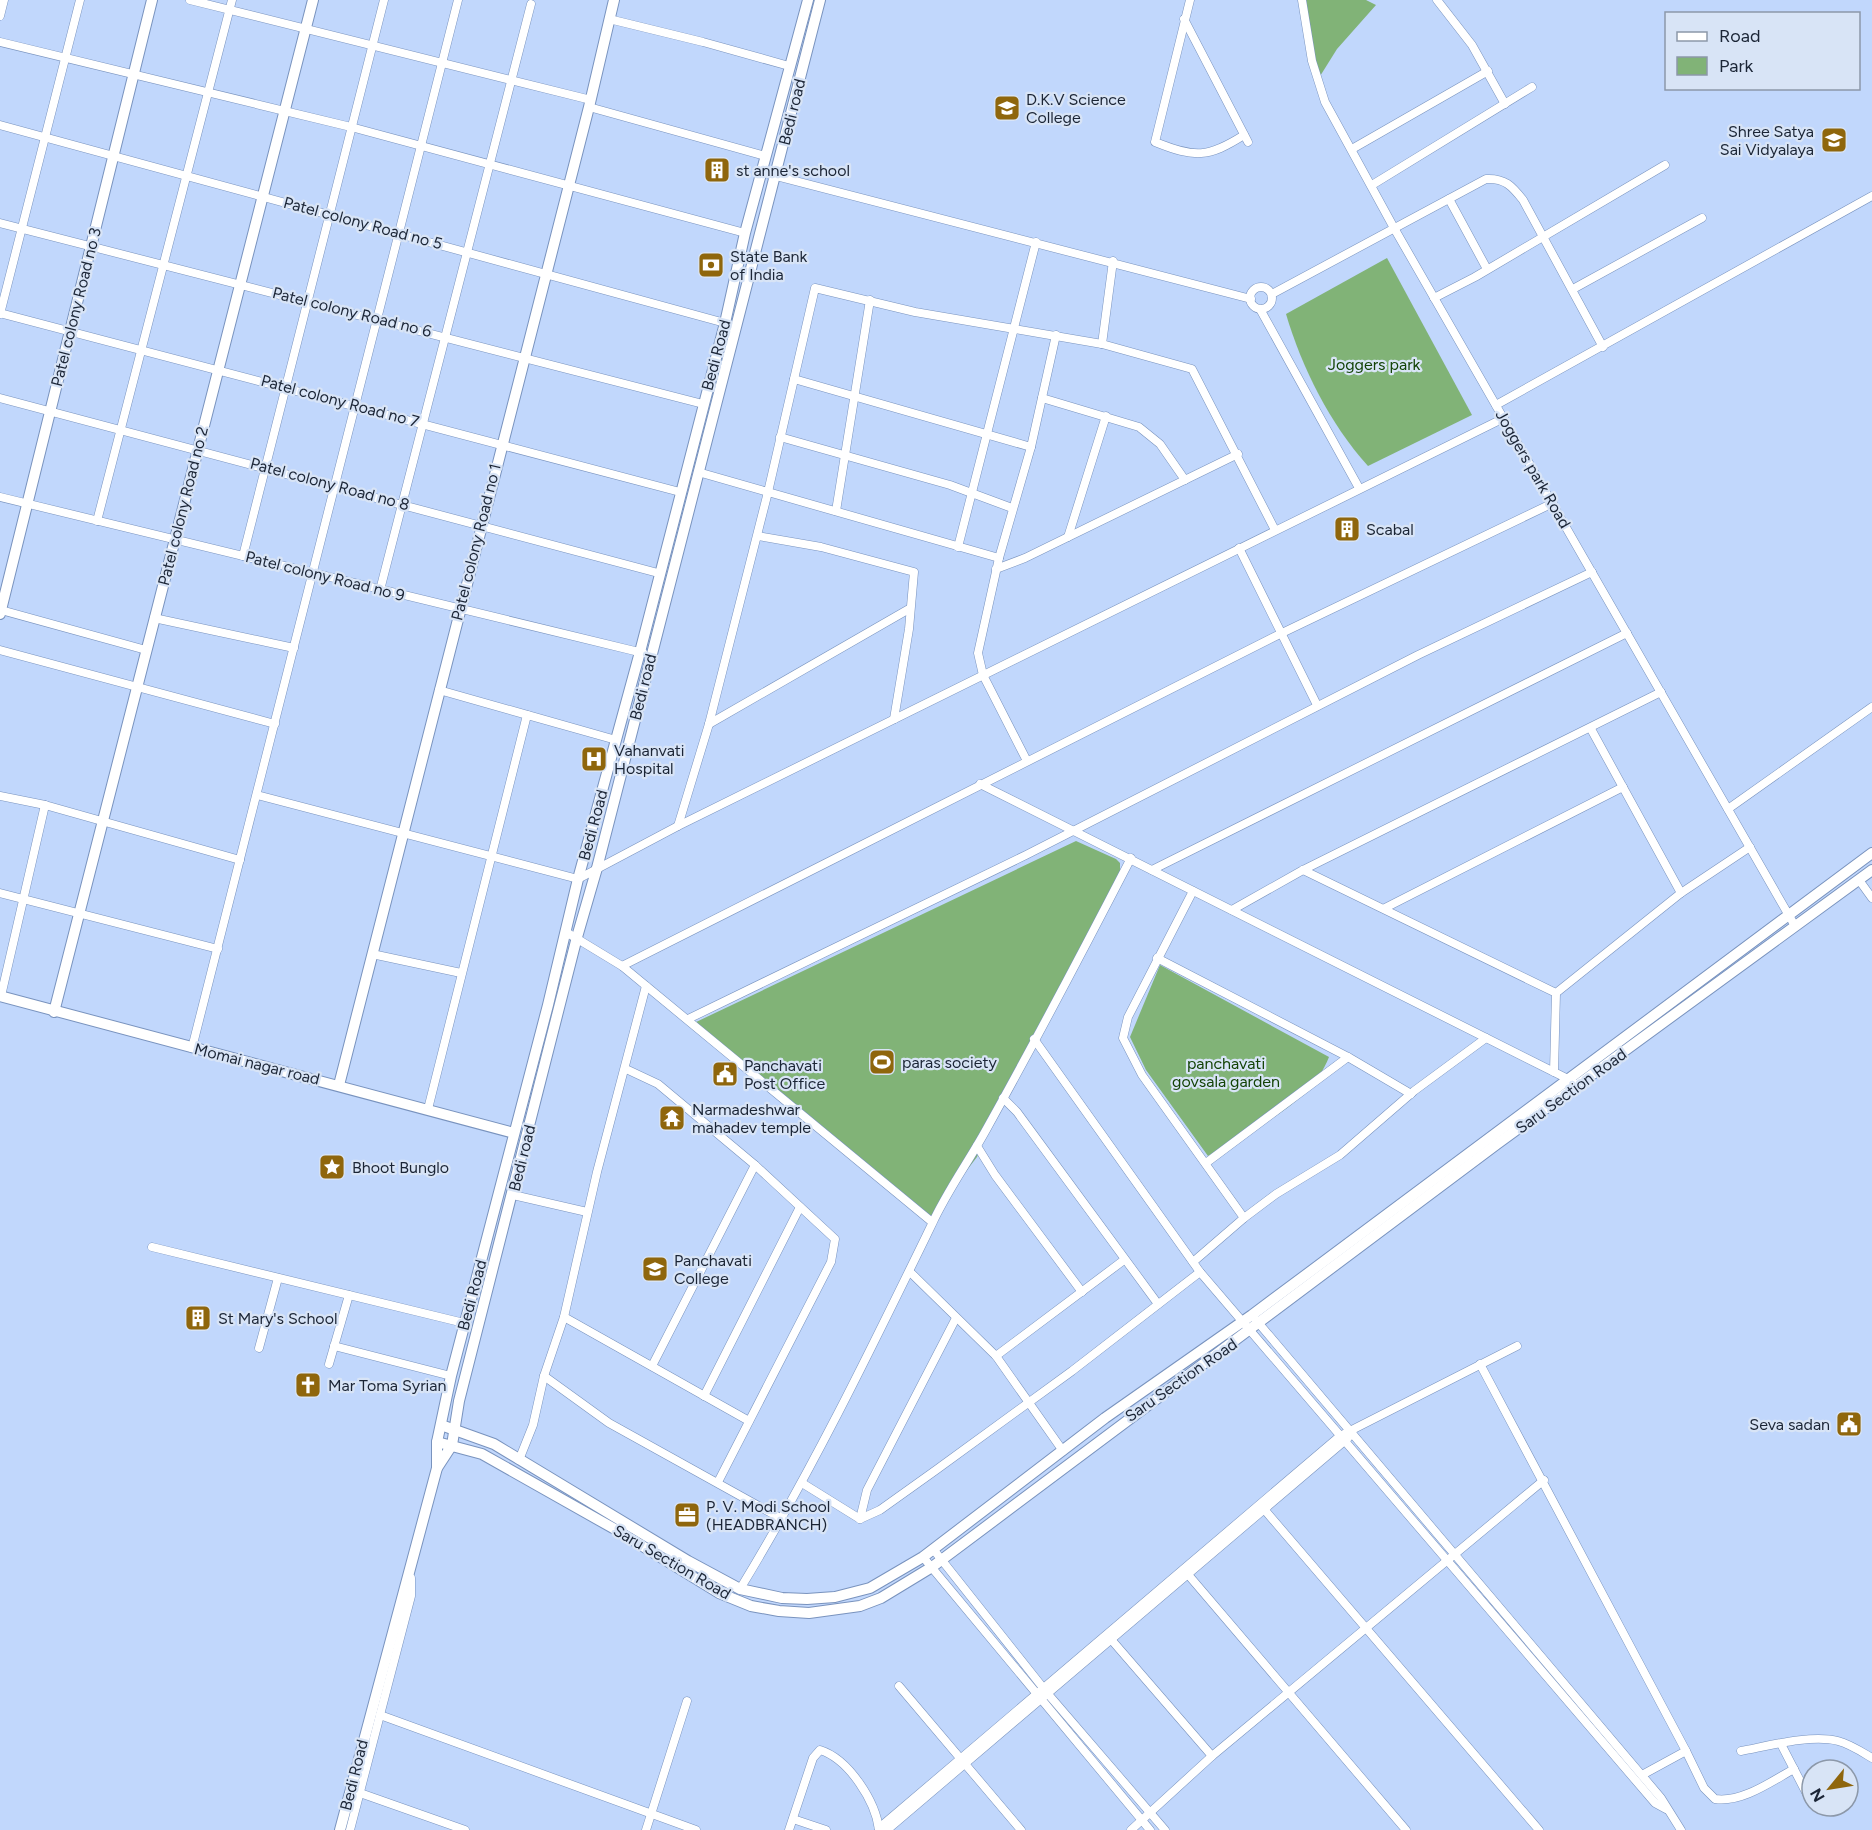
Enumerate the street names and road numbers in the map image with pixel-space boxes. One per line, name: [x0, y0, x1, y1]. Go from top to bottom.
street label: Bedi road: [775, 77, 809, 147]
street label: Patel colony Road no 5: [282, 193, 444, 253]
street label: Patel colony Road no 3: [47, 226, 105, 388]
street label: Patel colony Road no 6: [270, 283, 434, 341]
street label: Bedi Road: [697, 318, 735, 392]
street label: Patel colony Road no 7: [259, 371, 422, 431]
street label: Joggers park Road: [1491, 406, 1575, 532]
street label: Patel colony Road no 2: [154, 424, 212, 588]
street label: Patel colony Road no 8: [248, 454, 412, 514]
street label: Patel colony Road no 1: [447, 462, 505, 622]
street label: Patel colony Road no 9: [243, 547, 407, 605]
street label: Bedi road: [626, 652, 660, 722]
street label: Bedi Road: [574, 788, 612, 862]
street label: Momai nagar road: [192, 1039, 322, 1089]
street label: Saru Section Road: [1512, 1044, 1630, 1138]
street label: Bedi road: [505, 1123, 539, 1193]
street label: Bedi Road: [453, 1258, 491, 1332]
street label: Saru Section Road: [1121, 1334, 1241, 1426]
street label: Saru Section Road: [610, 1521, 734, 1603]
street label: Bedi Road: [336, 1738, 372, 1812]

